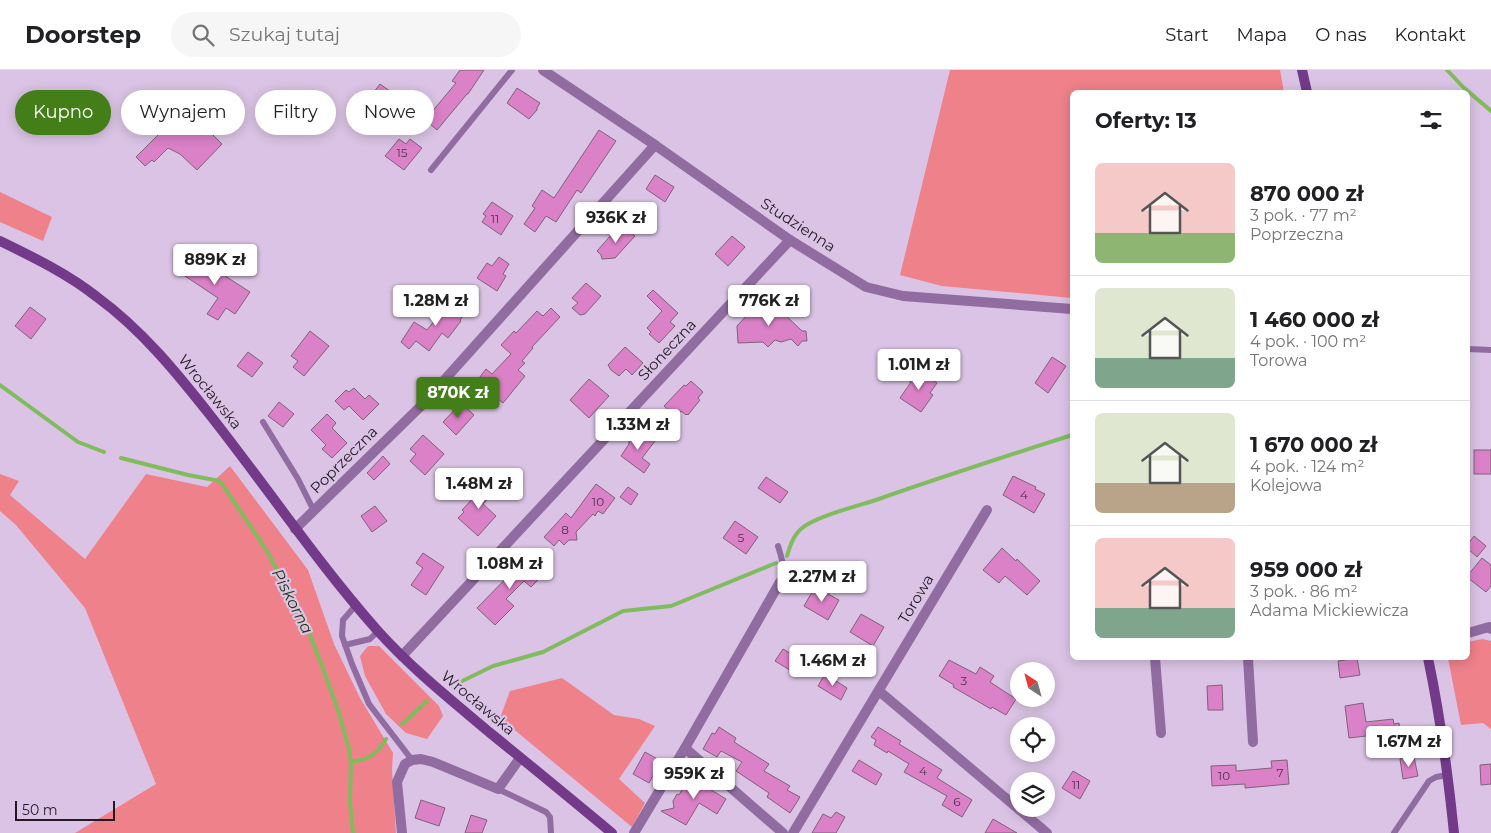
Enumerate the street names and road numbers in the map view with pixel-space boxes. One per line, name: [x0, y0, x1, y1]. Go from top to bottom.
street label: Studzienna: [757, 193, 839, 256]
street label: Słoneczna: [633, 315, 700, 384]
street label: Wrocławska: [174, 350, 246, 433]
street label: Poprzeczna: [306, 422, 381, 497]
street label: Torowa: [894, 571, 938, 627]
street label: Wrocławska: [437, 666, 519, 739]

